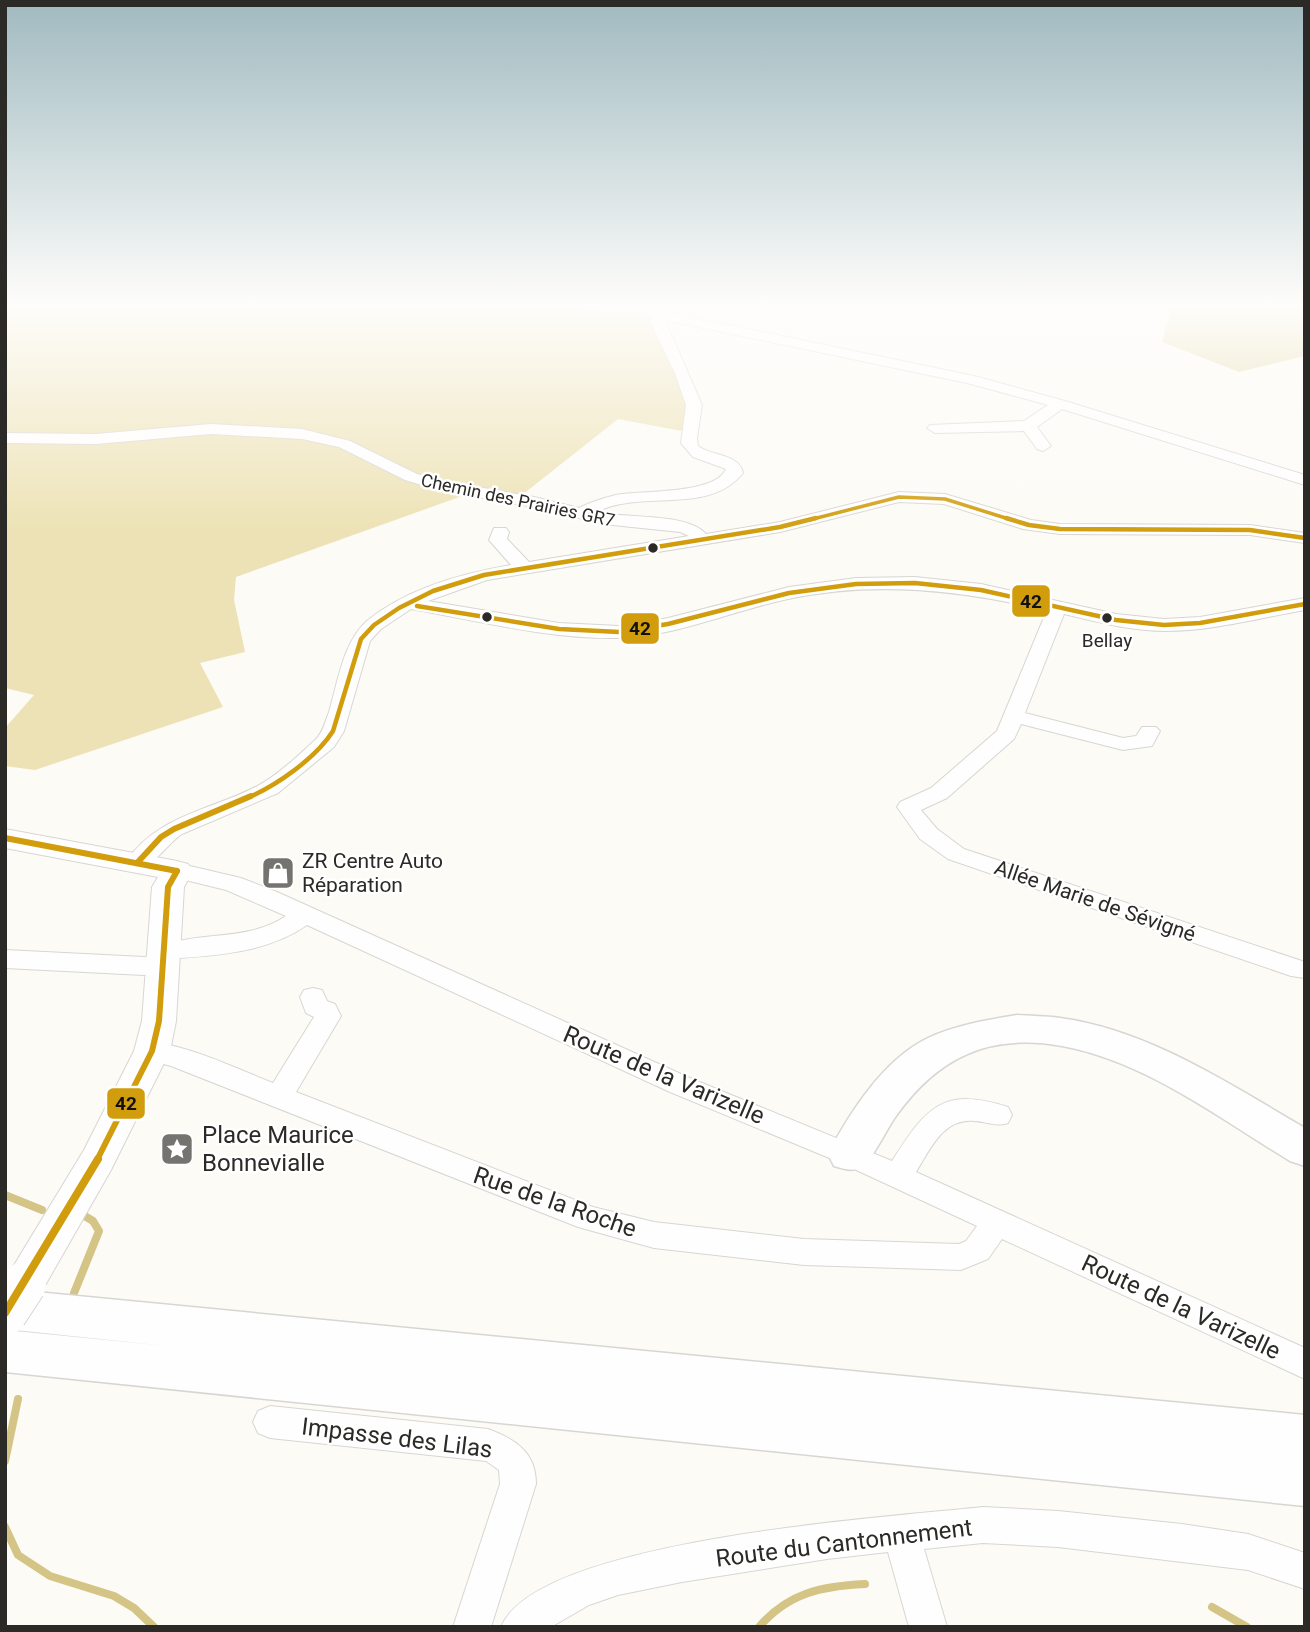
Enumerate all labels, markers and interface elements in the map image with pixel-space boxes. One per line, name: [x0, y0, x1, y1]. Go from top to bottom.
street label: Chemin des Prairies GR7: [419, 469, 617, 531]
unlabelled marker: [646, 541, 660, 555]
line badge: 42: [1011, 584, 1051, 618]
text: 42: [1020, 590, 1042, 613]
unlabelled marker: [480, 610, 494, 624]
marker: Bellay: [1100, 611, 1114, 625]
line badge: 42: [620, 612, 660, 645]
text: 42: [629, 617, 651, 640]
place label: Bellay: [1082, 629, 1132, 652]
place label: ZR Centre Auto Réparation: [302, 849, 443, 897]
shop icon: ZR Centre Auto Réparation: [259, 854, 297, 892]
street label: Allée Marie de Sévigné: [991, 855, 1199, 947]
street label: Route de la Varizelle: [559, 1020, 769, 1130]
line badge: 42: [106, 1087, 146, 1120]
text: 42: [115, 1092, 137, 1115]
place label: Place Maurice Bonnevialle: [202, 1121, 354, 1177]
place icon: Place Maurice Bonnevialle: [158, 1130, 196, 1168]
street label: Rue de la Roche: [470, 1161, 640, 1243]
street label: Route de la Varizelle: [1077, 1249, 1285, 1365]
street label: Impasse des Lilas: [300, 1412, 494, 1464]
street label: Route du Cantonnement: [714, 1513, 974, 1573]

